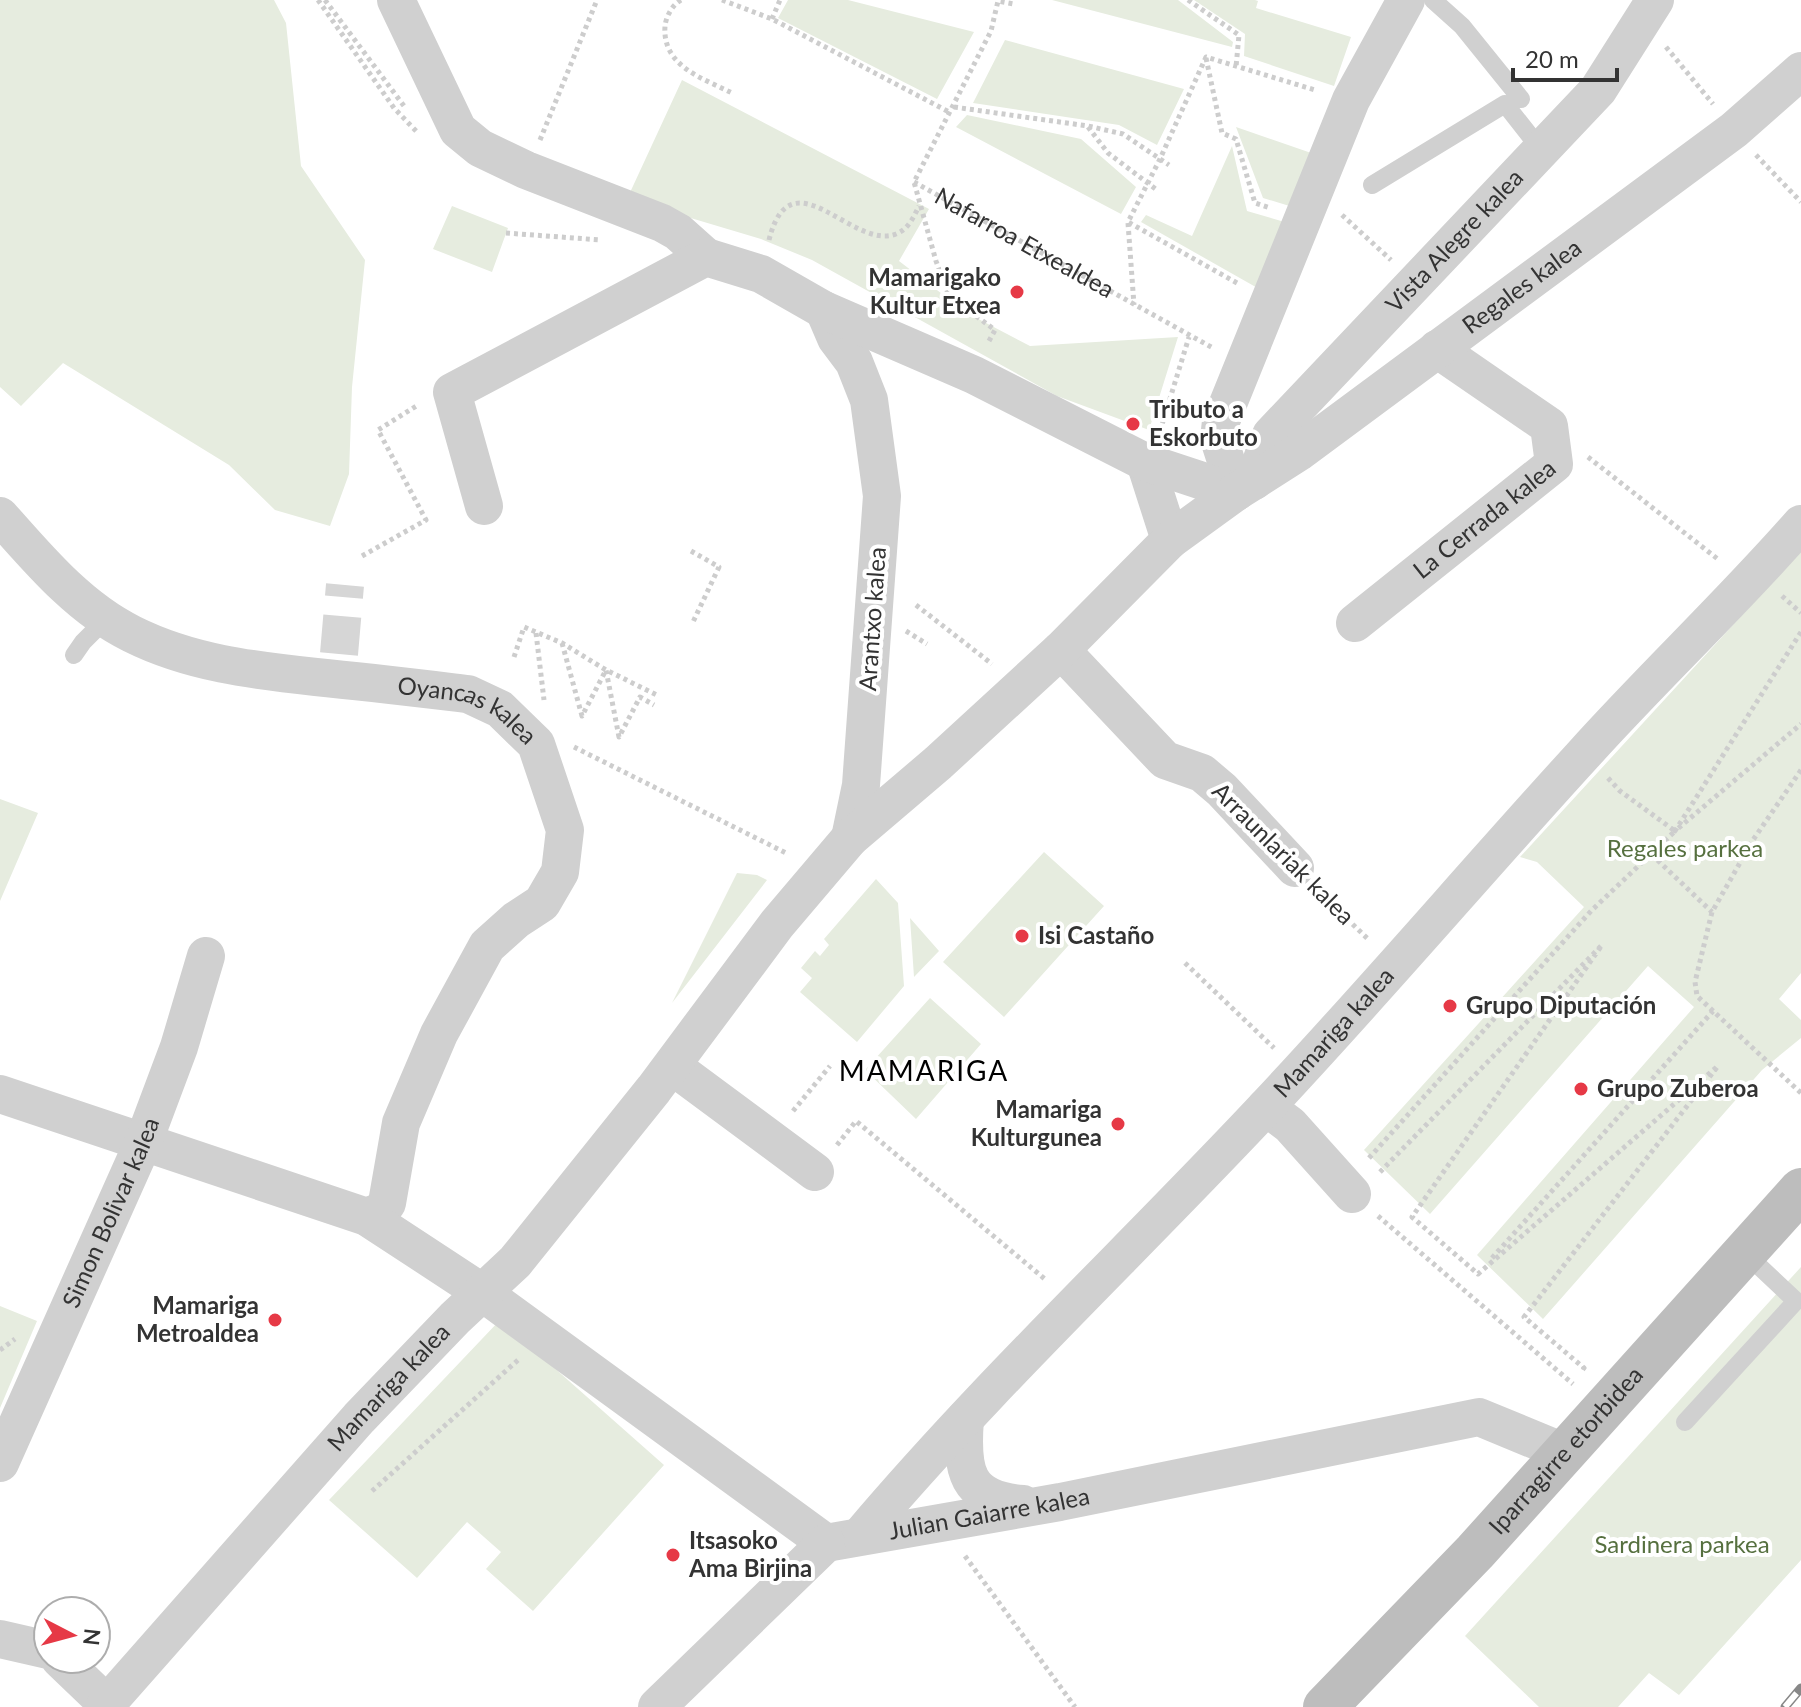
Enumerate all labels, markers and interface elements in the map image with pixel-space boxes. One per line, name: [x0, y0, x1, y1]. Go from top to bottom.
scale bar: [1513, 32, 1617, 82]
text: 20 m: [1525, 44, 1579, 73]
street label: Vista Alegre kalea: [1379, 162, 1528, 318]
street label: Nafarroa Etxealdea: [930, 181, 1120, 303]
street label: Regales kalea: [1456, 232, 1586, 339]
place label: Mamarigako Kultur Etxea: [868, 262, 1001, 319]
marker: Mamarigako Kultur Etxea: [1008, 283, 1026, 301]
place label: Tributo a Eskorbuto: [1149, 394, 1258, 451]
marker: Tributo a Eskorbuto: [1124, 415, 1142, 433]
street label: La Cerrada kalea: [1407, 453, 1561, 584]
street label: Arantxo kalea: [852, 546, 891, 692]
street label: Oyancas kalea: [396, 670, 543, 750]
street label: Arraunlariak kalea: [1207, 776, 1361, 930]
park label: Regales parkea: [1607, 833, 1763, 862]
place label: Isi Castaño: [1038, 920, 1154, 949]
marker: Isi Castaño: [1013, 927, 1031, 945]
street label: Mamariga kalea: [1267, 961, 1399, 1103]
place label: Grupo Diputación: [1466, 990, 1656, 1019]
marker: Grupo Diputación: [1441, 997, 1459, 1015]
district label: MAMARIGA: [839, 1053, 1009, 1087]
place label: Grupo Zuberoa: [1597, 1073, 1759, 1102]
marker: Grupo Zuberoa: [1572, 1080, 1590, 1098]
place label: Mamariga Kulturgunea: [971, 1094, 1102, 1151]
street label: Simon Bolivar kalea: [55, 1113, 164, 1312]
marker: Mamariga Kulturgunea: [1109, 1115, 1127, 1133]
place label: Mamariga Metroaldea: [136, 1290, 259, 1347]
marker: Mamariga Metroaldea: [266, 1311, 284, 1329]
street label: Mamariga kalea: [321, 1317, 455, 1457]
street label: Iparragirre etorbidea: [1482, 1360, 1648, 1540]
street label: Julian Gaiarre kalea: [886, 1480, 1092, 1545]
place label: Itsasoko Ama Birjina: [688, 1525, 812, 1582]
park label: Sardinera parkea: [1594, 1529, 1770, 1558]
marker: Itsasoko Ama Birjina: [664, 1546, 682, 1564]
north arrow: [32, 1595, 112, 1675]
text: N: [78, 1627, 107, 1647]

